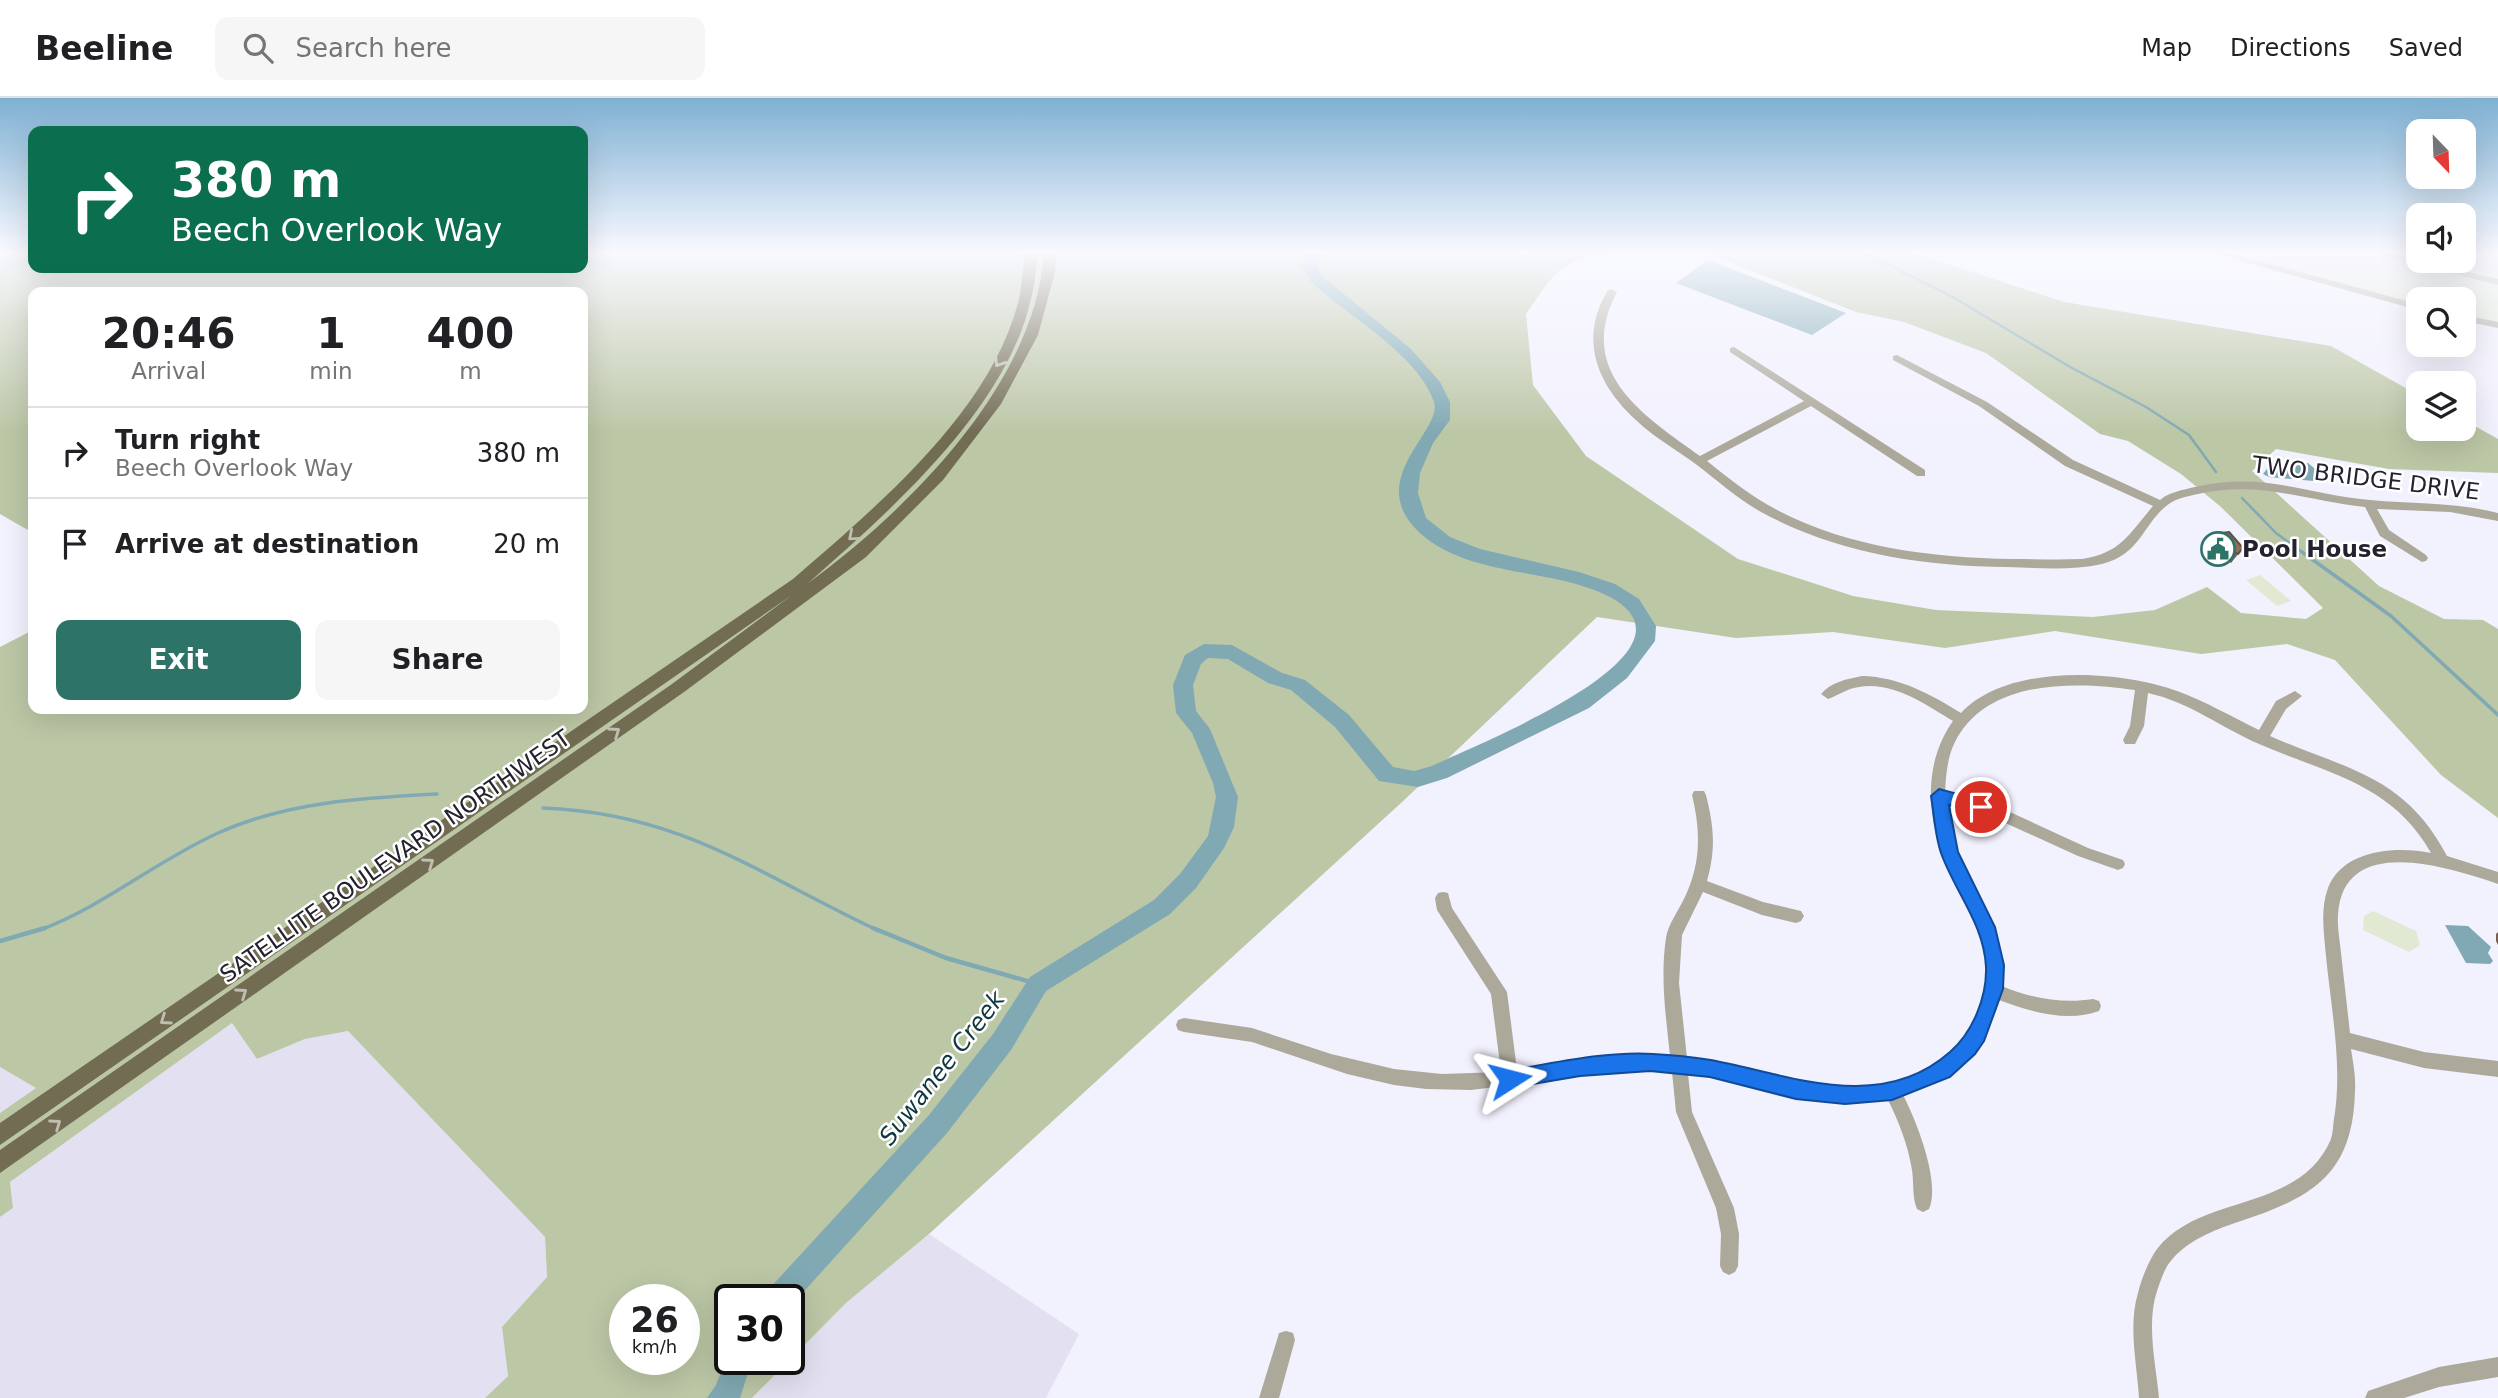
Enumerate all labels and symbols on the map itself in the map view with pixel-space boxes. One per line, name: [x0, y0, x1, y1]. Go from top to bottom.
north arrow: [2406, 119, 2476, 189]
one-way arrow: [994, 355, 1007, 368]
street label: TWO BRIDGE DRIVE: [2250, 451, 2481, 505]
one-way arrow: [849, 528, 862, 540]
public building icon: Pool House: [2199, 530, 2237, 568]
place label: Pool House: [2242, 536, 2387, 562]
street label: SATELLITE BOULEVARD NORTHWEST: [215, 724, 576, 988]
one-way arrow: [607, 728, 620, 740]
pin: [1951, 777, 2011, 837]
one-way arrow: [421, 859, 434, 871]
water label: Suwanee Creek: [873, 985, 1011, 1150]
one-way arrow: [234, 989, 247, 1001]
one-way arrow: [160, 1012, 173, 1024]
position arrow: [1473, 1042, 1547, 1116]
one-way arrow: [48, 1120, 61, 1132]
speed limit sign: 30: [714, 1284, 805, 1375]

